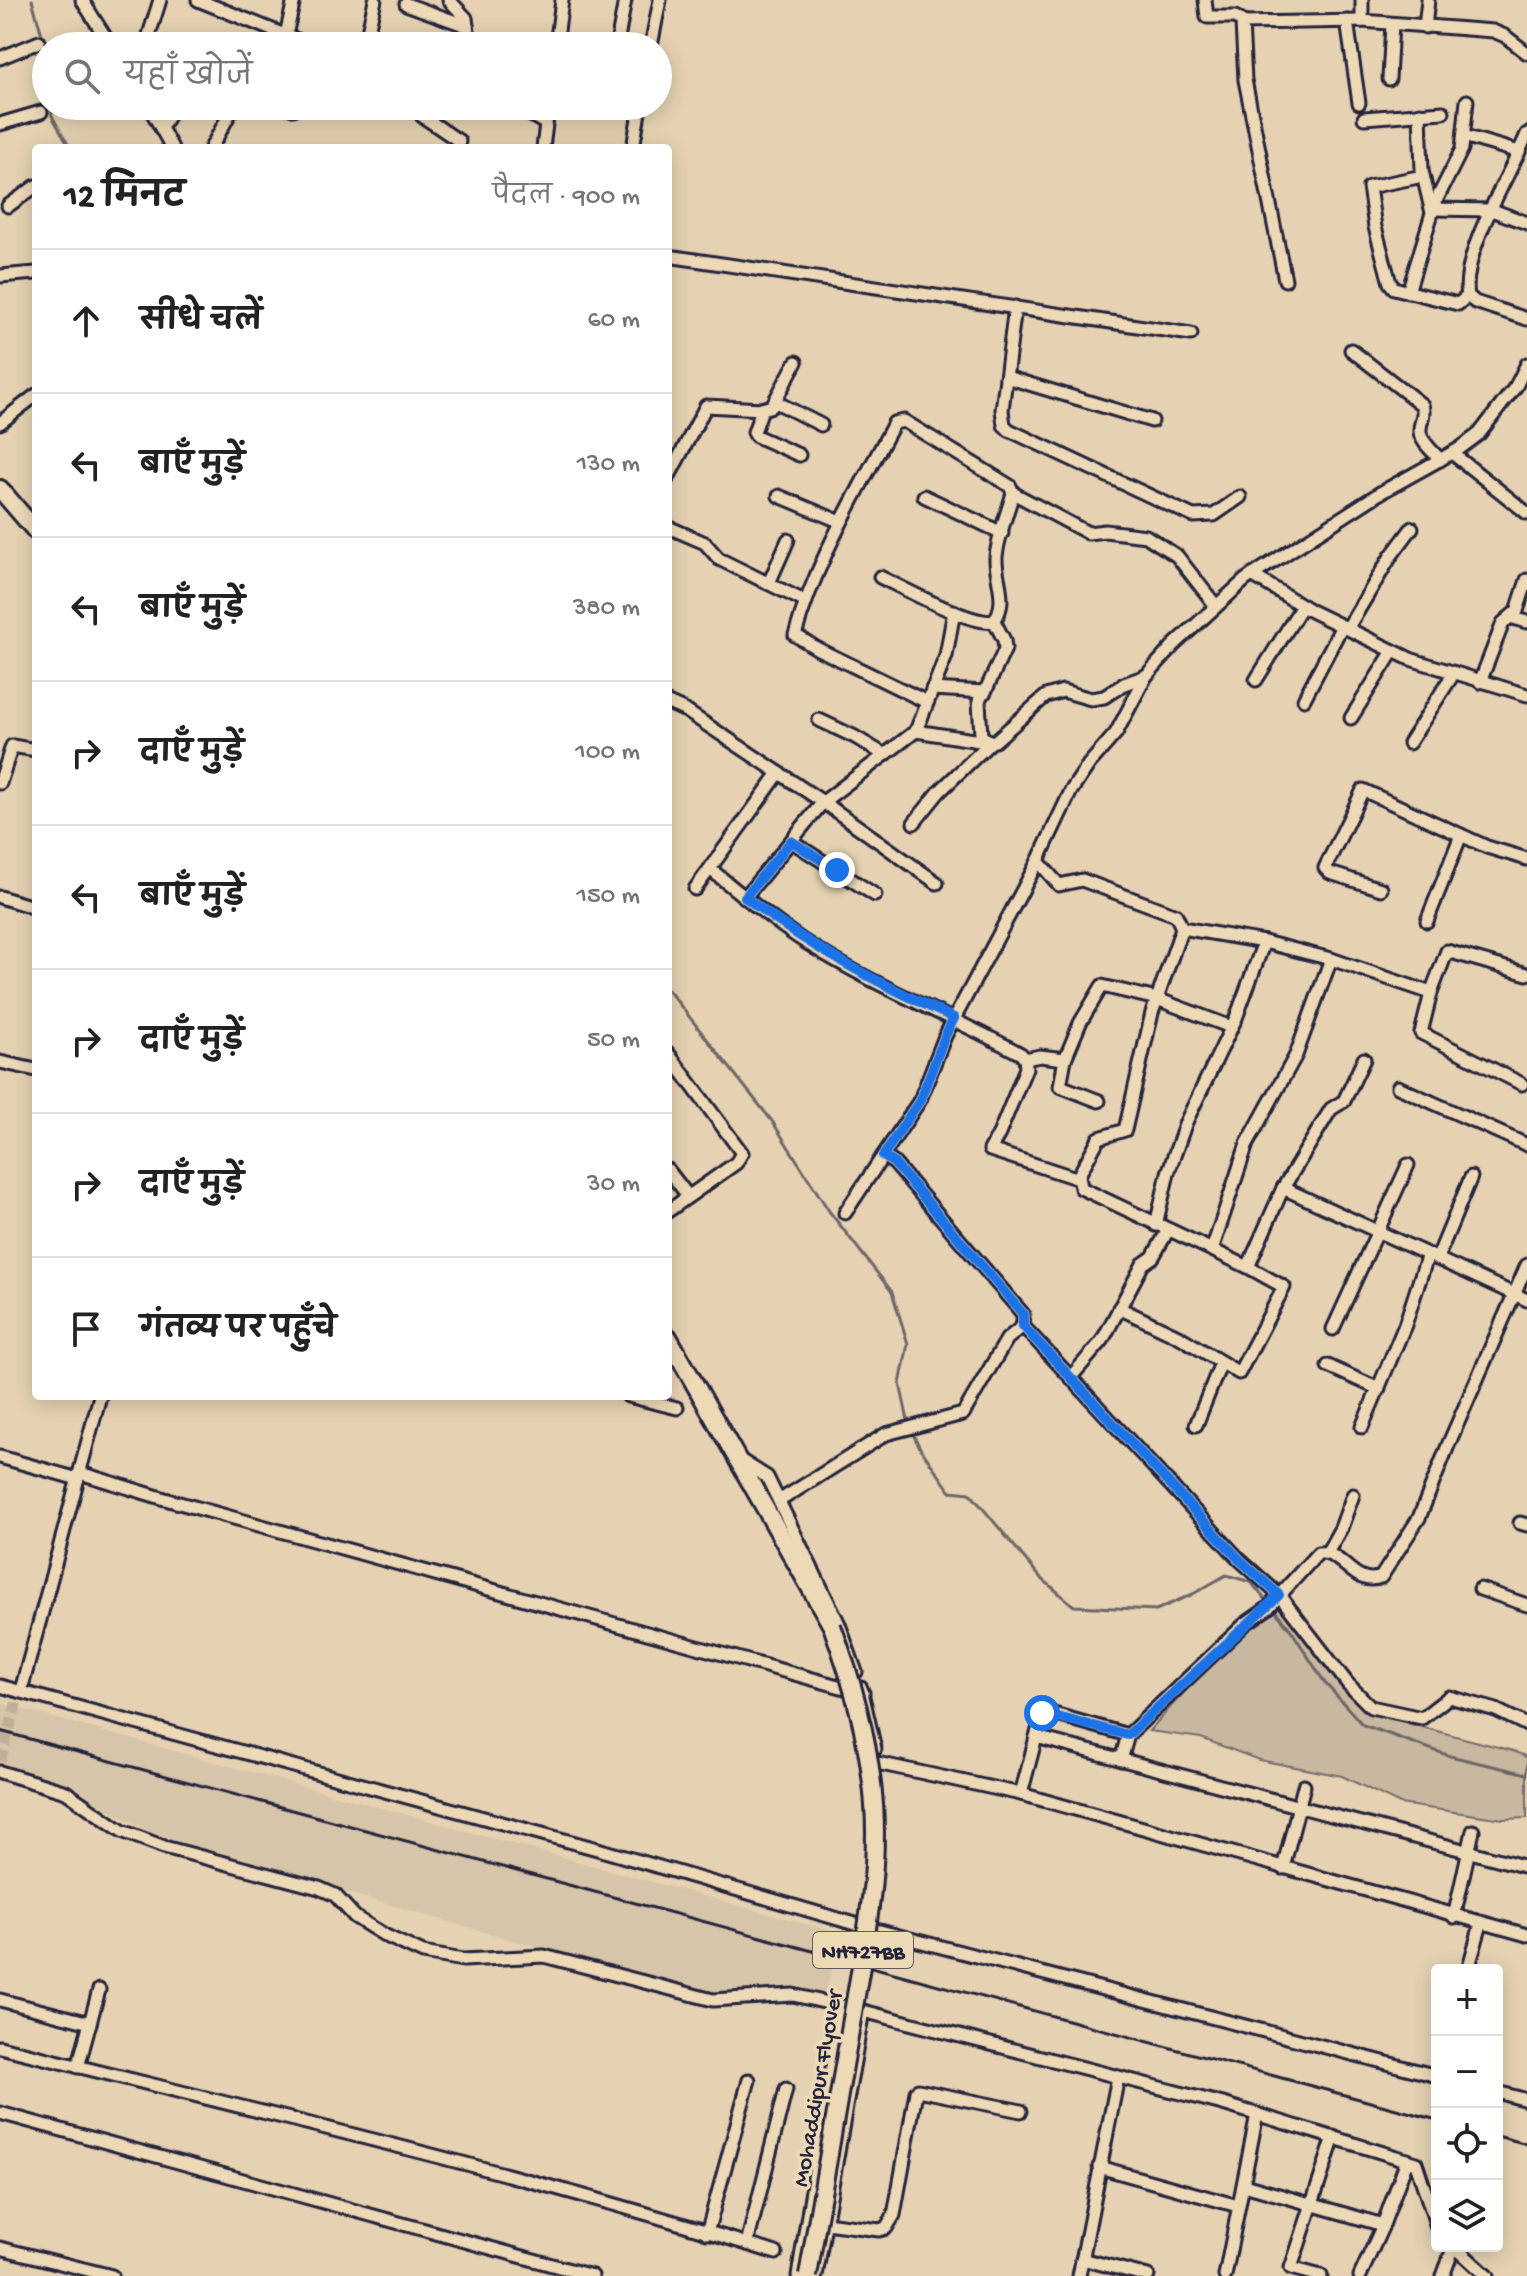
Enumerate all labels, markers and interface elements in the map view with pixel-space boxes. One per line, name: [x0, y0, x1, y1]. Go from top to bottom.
search box: [32, 32, 672, 120]
icon: search: [60, 54, 104, 98]
text: यहाँ खोजें: [124, 61, 252, 96]
text: 12 मिनट: [64, 179, 185, 219]
text: पैदल · 900 m: [492, 183, 640, 214]
icon: ahead: [64, 299, 108, 343]
text: सीधे चलें: [140, 306, 262, 341]
text: 60 m: [587, 306, 640, 337]
icon: left: [64, 443, 108, 487]
text: बाएँ मुड़ें: [140, 450, 245, 485]
text: 130 m: [577, 450, 640, 481]
icon: left: [64, 587, 108, 631]
text: बाएँ मुड़ें: [140, 594, 245, 629]
text: 380 m: [573, 594, 640, 625]
icon: right: [64, 731, 108, 775]
text: दाएँ मुड़ें: [140, 738, 244, 773]
text: 100 m: [575, 738, 640, 769]
route end: [819, 852, 855, 888]
icon: left: [64, 875, 108, 919]
text: बाएँ मुड़ें: [140, 882, 245, 917]
text: 150 m: [576, 882, 640, 913]
icon: right: [64, 1019, 108, 1063]
text: दाएँ मुड़ें: [140, 1026, 244, 1061]
text: 50 m: [587, 1026, 640, 1057]
icon: right: [64, 1163, 108, 1207]
text: दाएँ मुड़ें: [140, 1170, 244, 1205]
text: 30 m: [587, 1170, 640, 1201]
icon: arrive: [64, 1307, 108, 1351]
text: गंतव्य पर पहुँचे: [140, 1314, 337, 1349]
route start: [1024, 1695, 1060, 1731]
road number: NH727BB: [813, 1932, 913, 1968]
map controls: [1431, 1964, 1503, 2252]
button: +: [1431, 1964, 1503, 2036]
street label: Mohaddipur Flyover: [788, 1986, 851, 2189]
button: −: [1431, 2036, 1503, 2108]
button: locate: [1431, 2108, 1503, 2180]
button: layers: [1431, 2180, 1503, 2252]

